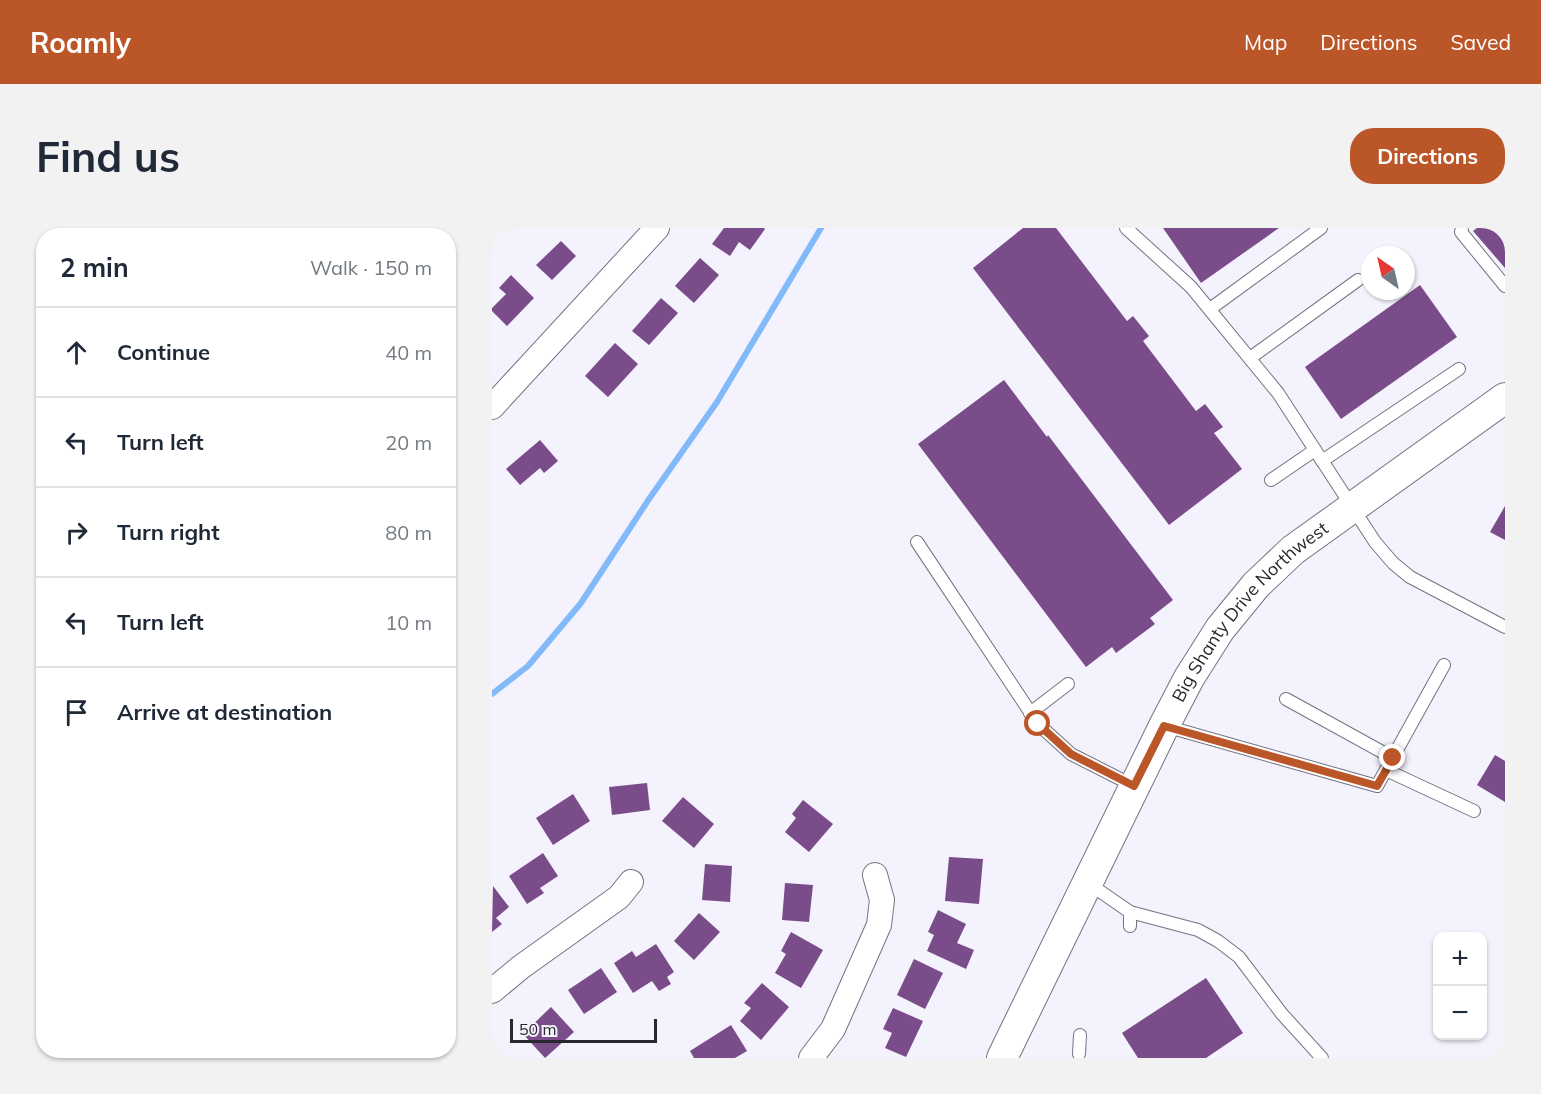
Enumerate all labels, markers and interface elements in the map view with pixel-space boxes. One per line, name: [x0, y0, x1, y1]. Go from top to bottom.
text: Roamly: [30, 25, 131, 60]
text: Map: [1244, 29, 1287, 55]
text: Directions: [1320, 29, 1417, 55]
text: Saved: [1450, 29, 1511, 55]
button: Directions: [1350, 128, 1505, 184]
text: Find us: [36, 130, 180, 183]
north arrow: [1361, 246, 1415, 300]
text: 2 min: [60, 251, 129, 284]
text: Walk · 150 m: [310, 255, 432, 280]
icon: ahead: [60, 336, 93, 369]
text: Continue: [117, 338, 210, 366]
text: 40 m: [385, 340, 432, 365]
icon: left: [60, 426, 93, 459]
text: Turn left: [117, 428, 204, 456]
text: 20 m: [385, 430, 432, 455]
icon: right: [60, 516, 93, 549]
street label: Big Shanty Drive Northwest: [1167, 516, 1333, 706]
text: Turn right: [117, 518, 220, 546]
text: 80 m: [385, 520, 432, 545]
icon: left: [60, 606, 93, 639]
text: Turn left: [117, 608, 204, 636]
text: 10 m: [385, 610, 432, 635]
icon: arrive: [60, 696, 93, 729]
text: Arrive at destination: [117, 698, 332, 726]
route start: [1024, 710, 1050, 736]
route end: [1379, 744, 1405, 770]
map controls: [1433, 932, 1487, 1040]
button: +: [1433, 932, 1487, 986]
button: −: [1433, 986, 1487, 1040]
scale bar: [510, 1016, 657, 1044]
text: 50 m: [519, 1019, 556, 1039]

